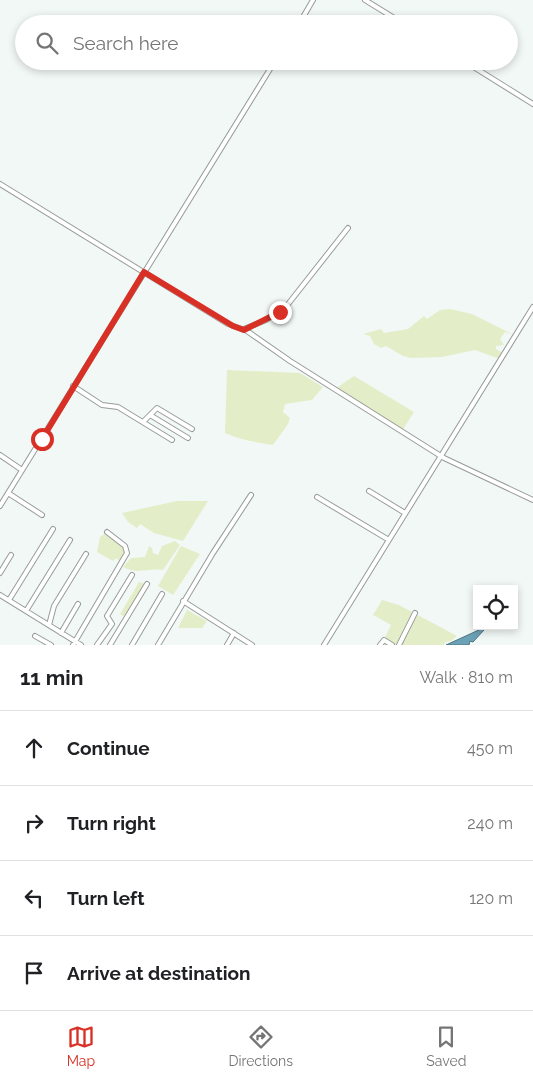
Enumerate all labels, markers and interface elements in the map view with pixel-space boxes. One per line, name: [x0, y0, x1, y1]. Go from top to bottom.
search box: [15, 15, 518, 70]
icon: search: [33, 29, 61, 57]
text: Search here: [73, 32, 179, 54]
route end: [269, 301, 292, 324]
route start: [31, 428, 54, 451]
map controls: [473, 585, 518, 630]
button: locate: [473, 585, 518, 630]
text: 11 min: [20, 665, 83, 690]
text: Walk · 810 m: [419, 668, 513, 687]
icon: ahead: [20, 734, 48, 762]
text: Continue: [67, 737, 150, 759]
text: 450 m: [467, 739, 513, 758]
icon: right: [20, 809, 48, 837]
text: Turn right: [67, 812, 156, 834]
text: 240 m: [467, 814, 513, 833]
icon: left: [20, 884, 48, 912]
text: Turn left: [67, 887, 144, 909]
text: 120 m: [469, 889, 513, 908]
icon: arrive: [20, 959, 48, 987]
text: Arrive at destination: [67, 962, 251, 984]
tab: Map: [67, 1023, 95, 1069]
tab: Directions: [228, 1023, 293, 1069]
tab: Saved: [426, 1023, 466, 1069]

